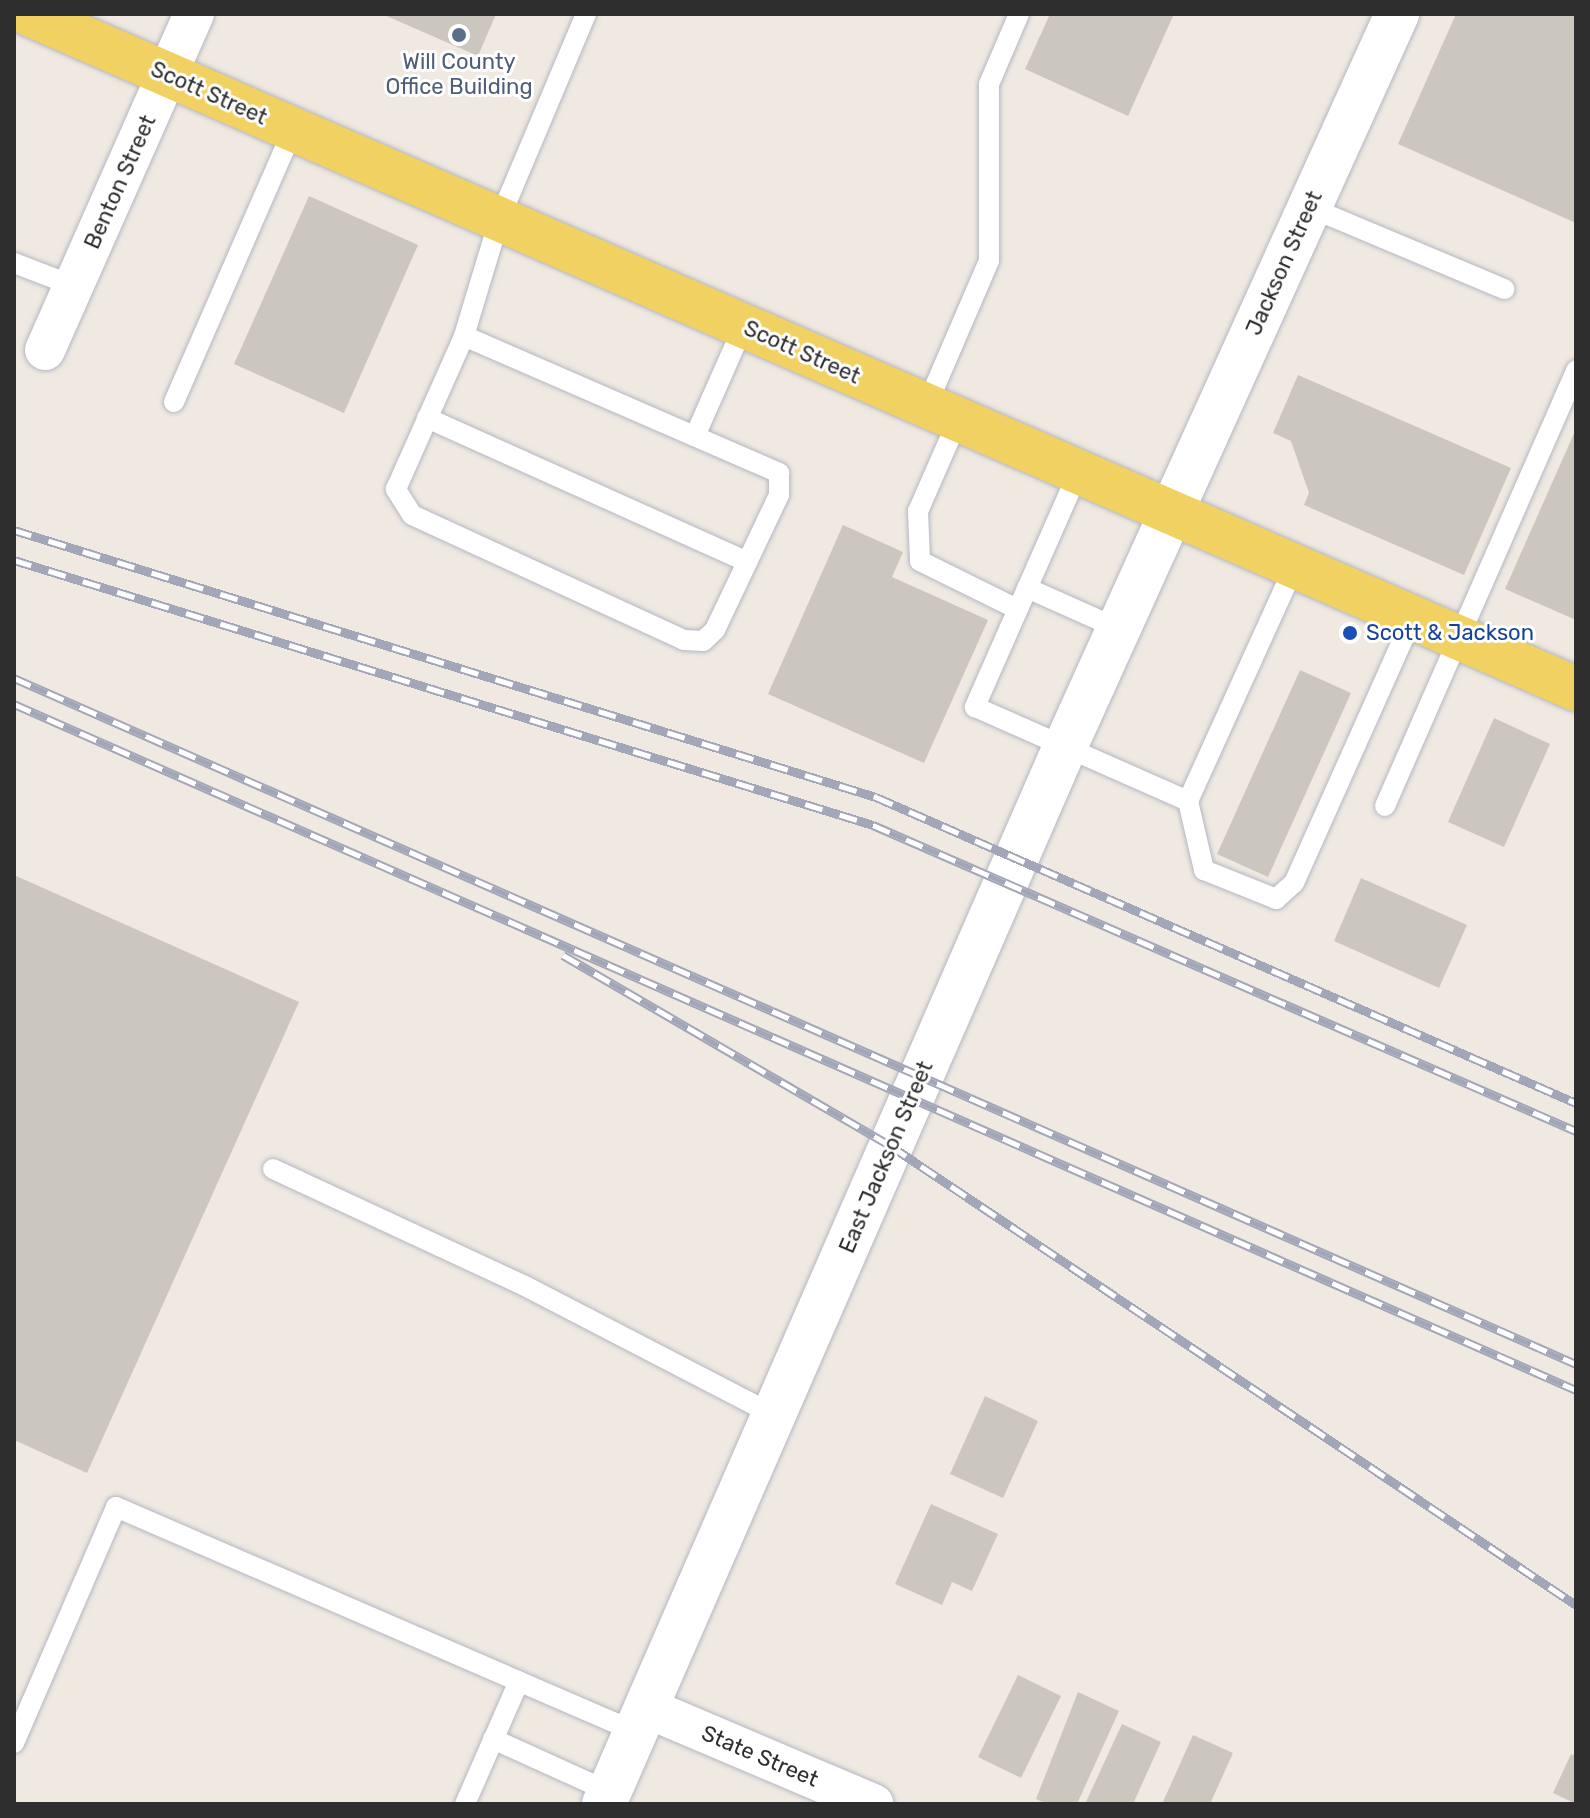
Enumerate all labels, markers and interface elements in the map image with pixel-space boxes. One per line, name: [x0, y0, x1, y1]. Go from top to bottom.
marker: Will County Office Building: [450, 26, 468, 44]
place label: Will County Office Building: [385, 48, 533, 100]
street label: Scott Street: [147, 56, 271, 130]
street label: Benton Street: [79, 111, 161, 253]
street label: Jackson Street: [1240, 187, 1328, 339]
street label: Scott Street: [740, 315, 864, 389]
place label: Scott & Jackson: [1366, 620, 1534, 646]
marker: Scott & Jackson: [1341, 624, 1359, 642]
street label: East Jackson Street: [834, 1057, 938, 1257]
street label: State Street: [698, 1720, 822, 1792]

